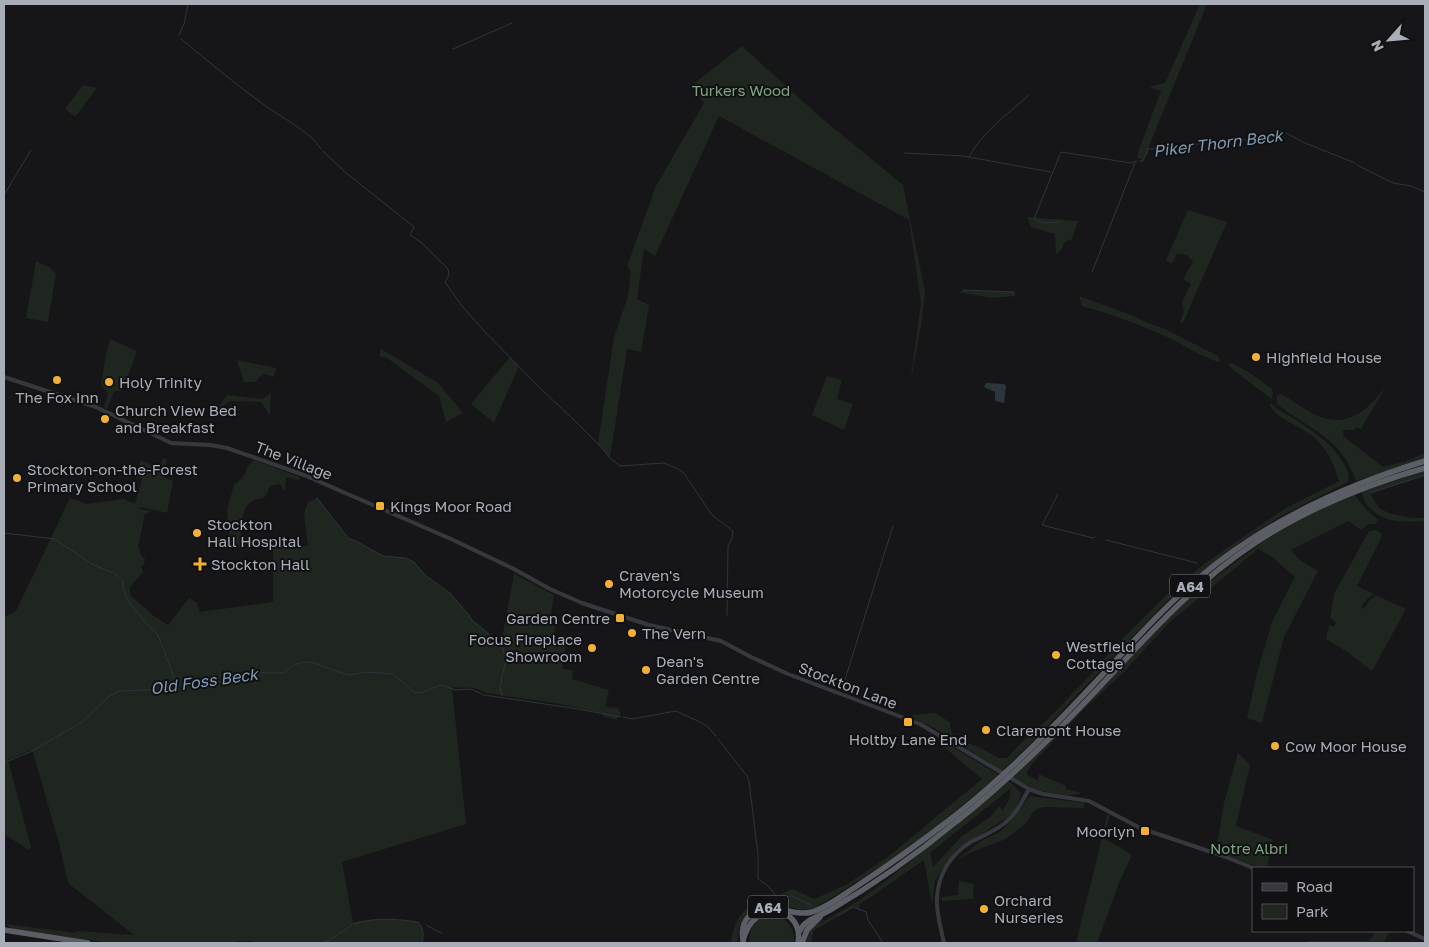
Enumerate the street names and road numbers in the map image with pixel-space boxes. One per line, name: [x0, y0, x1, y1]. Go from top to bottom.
street label: The Village: [253, 437, 335, 483]
road number: A64: [1170, 574, 1210, 598]
street label: Stockton Lane: [796, 658, 900, 712]
road number: A64: [748, 896, 788, 919]

